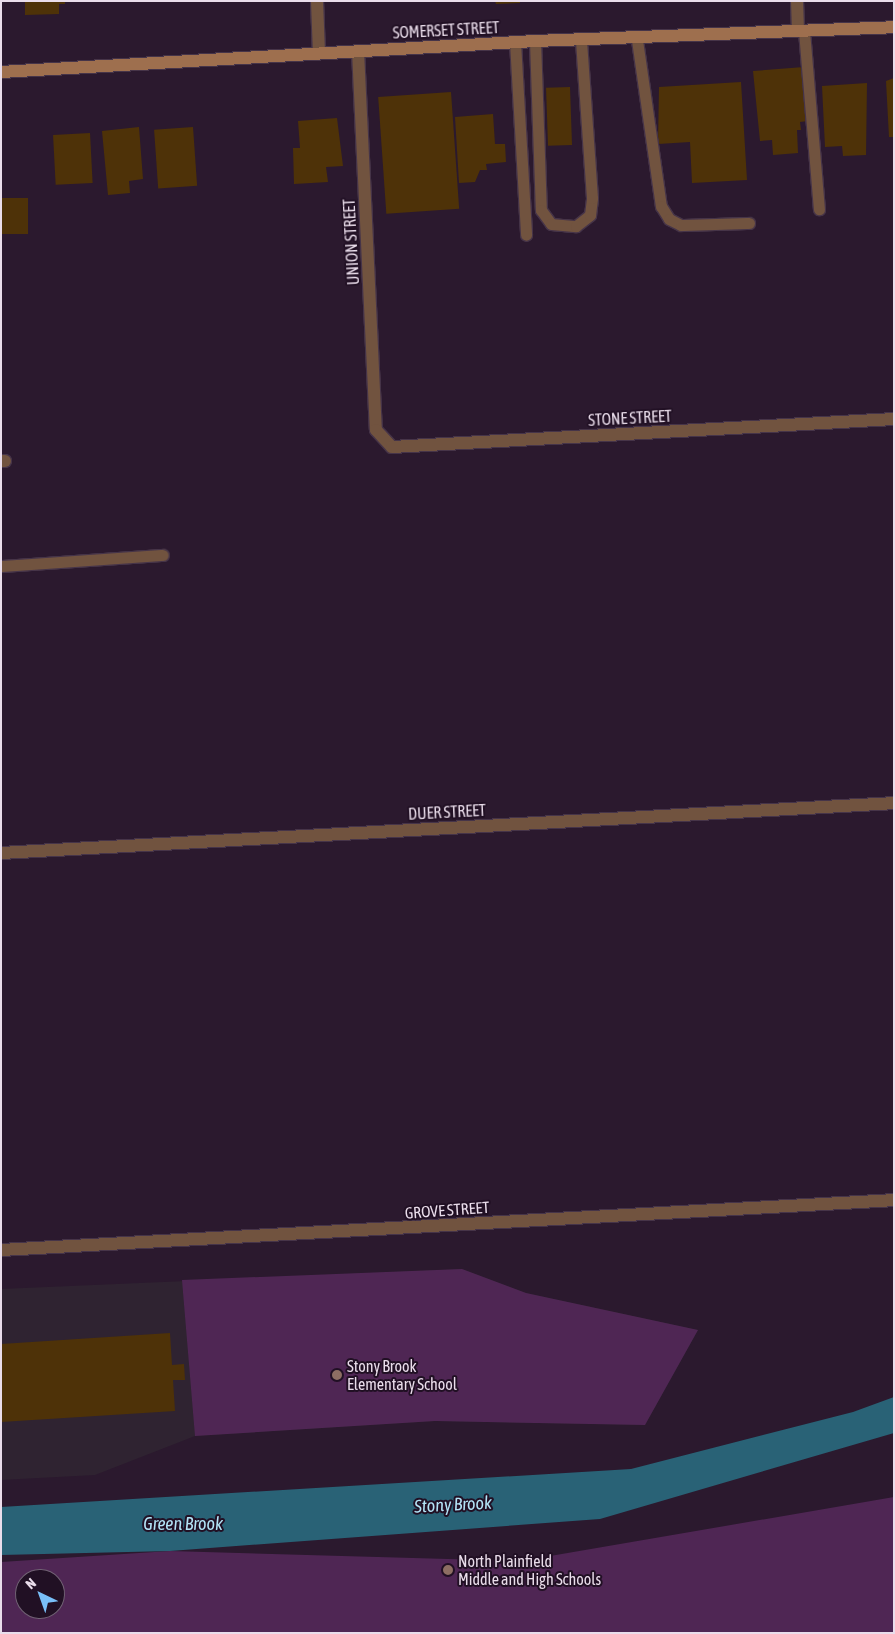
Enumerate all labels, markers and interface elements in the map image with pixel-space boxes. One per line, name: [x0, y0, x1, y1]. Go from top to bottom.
street label: SOMERSET STREET: [392, 18, 500, 42]
street label: UNION STREET: [339, 198, 363, 286]
street label: STONE STREET: [588, 406, 672, 430]
street label: DUER STREET: [408, 800, 486, 824]
street label: GROVE STREET: [404, 1197, 490, 1223]
place label: Stony Brook Elementary School: [347, 1356, 457, 1394]
marker: Stony Brook Elementary School: [331, 1369, 343, 1381]
water label: Stony Brook: [414, 1492, 492, 1518]
water label: Green Brook: [143, 1513, 223, 1535]
place label: North Plainfield Middle and High Schools: [458, 1551, 601, 1589]
marker: North Plainfield Middle and High Schools: [442, 1564, 454, 1576]
north arrow: [15, 1569, 65, 1619]
text: N: [22, 1575, 39, 1592]

